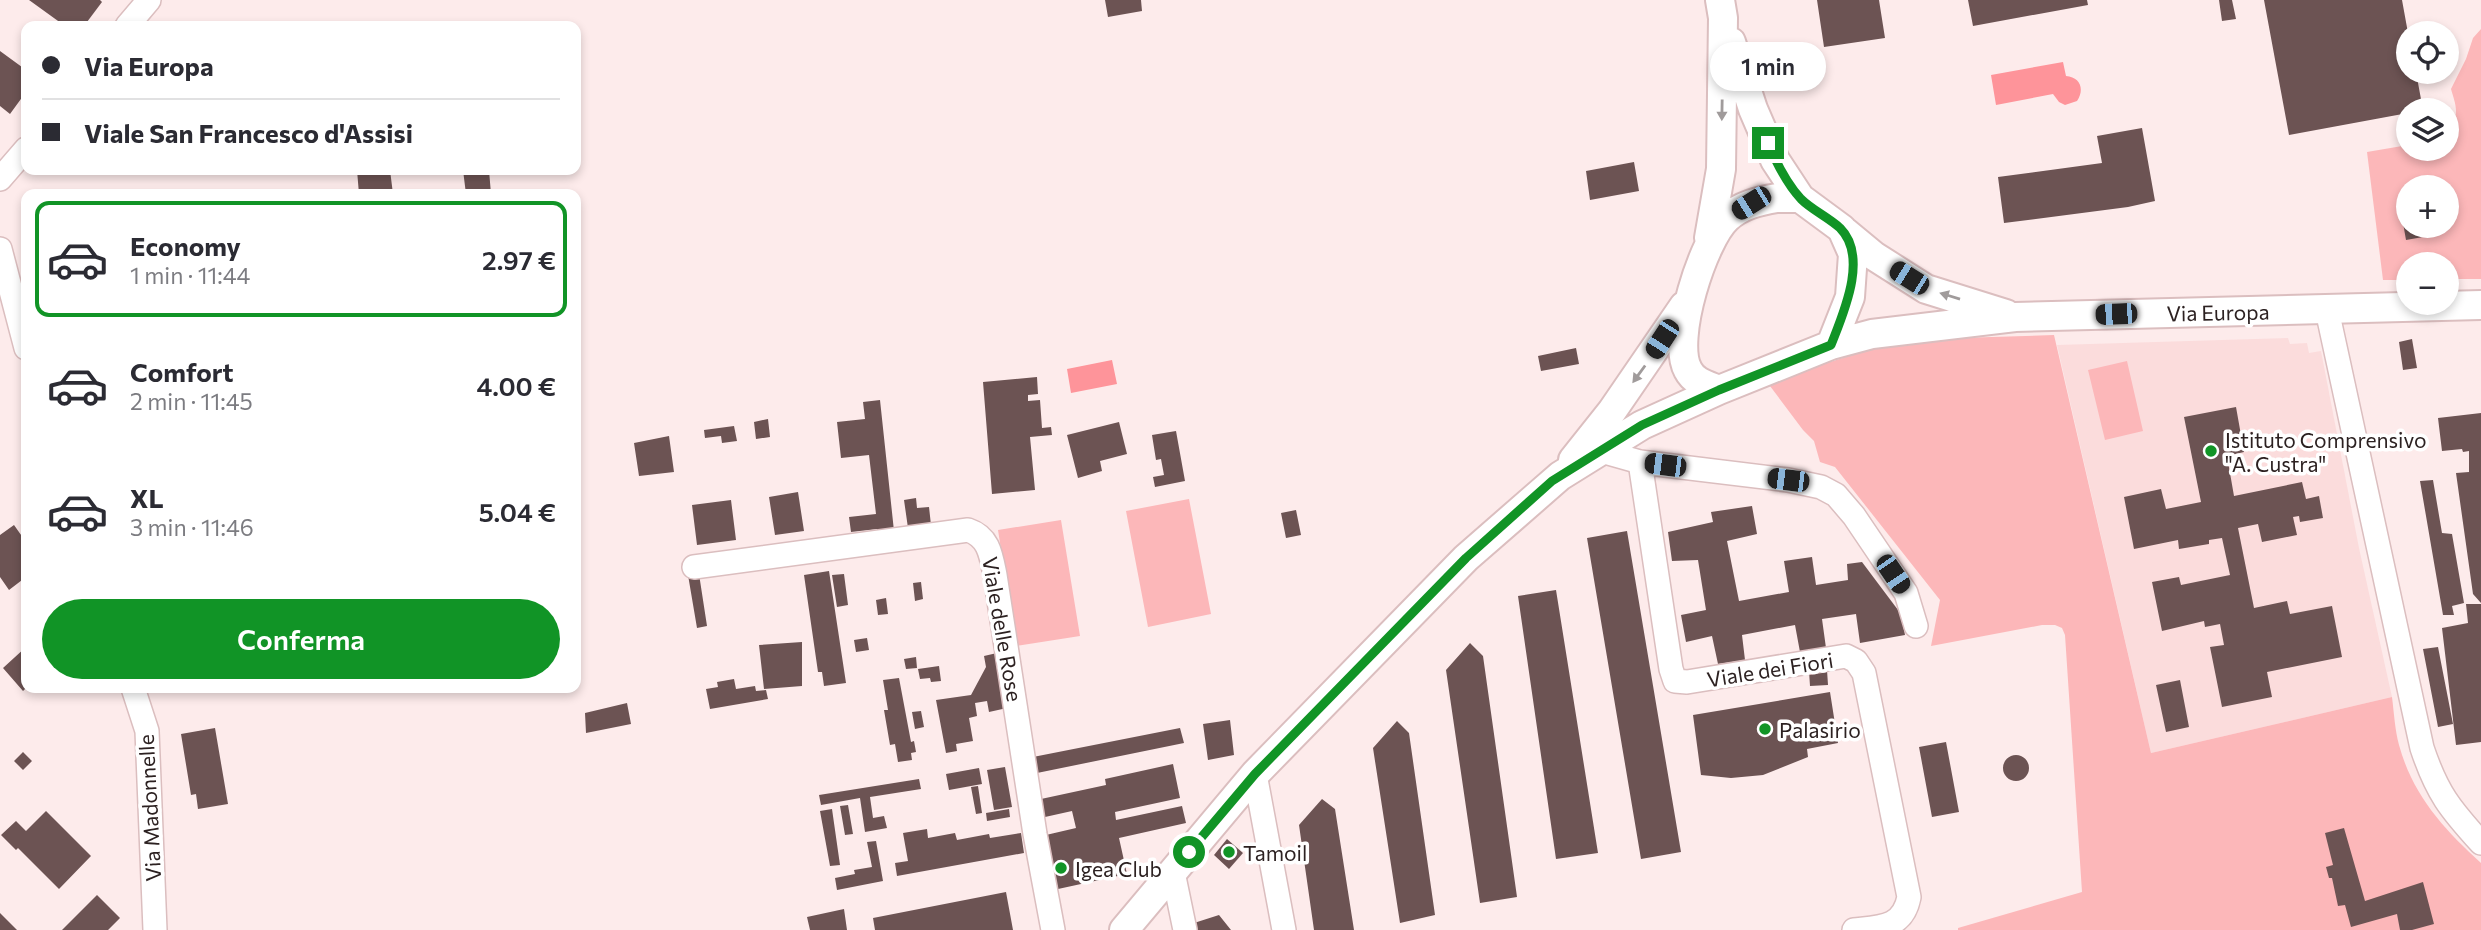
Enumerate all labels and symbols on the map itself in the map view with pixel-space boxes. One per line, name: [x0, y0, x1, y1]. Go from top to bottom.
callout: 1 min: [1710, 41, 1826, 90]
one-way arrow: [1716, 100, 1728, 122]
route end: [1752, 127, 1784, 159]
car: [1728, 183, 1775, 223]
car: [1886, 258, 1933, 298]
one-way arrow: [1940, 291, 1961, 301]
street label: Via Europa: [2166, 299, 2270, 325]
car: [2095, 303, 2138, 325]
car: [1642, 316, 1683, 362]
one-way arrow: [1632, 365, 1646, 383]
place label: Istituto Comprensivo "A. Custra": [2225, 427, 2426, 476]
marker: Istituto Comprensivo "A. Custra": [2203, 443, 2219, 459]
car: [1643, 452, 1688, 478]
car: [1766, 467, 1811, 493]
car: [1873, 551, 1914, 597]
street label: Viale delle Rose: [978, 555, 1028, 703]
street label: Viale dei Fiori: [1705, 647, 1835, 691]
place label: Palasirio: [1779, 717, 1861, 742]
marker: Palasirio: [1757, 721, 1773, 737]
street label: Via Madonnelle: [133, 734, 165, 882]
route start: [1173, 836, 1205, 868]
place label: Tamoil: [1243, 840, 1307, 865]
marker: Tamoil: [1221, 844, 1237, 860]
place label: Igea Club: [1075, 856, 1162, 881]
marker: Igea Club: [1053, 860, 1069, 876]

